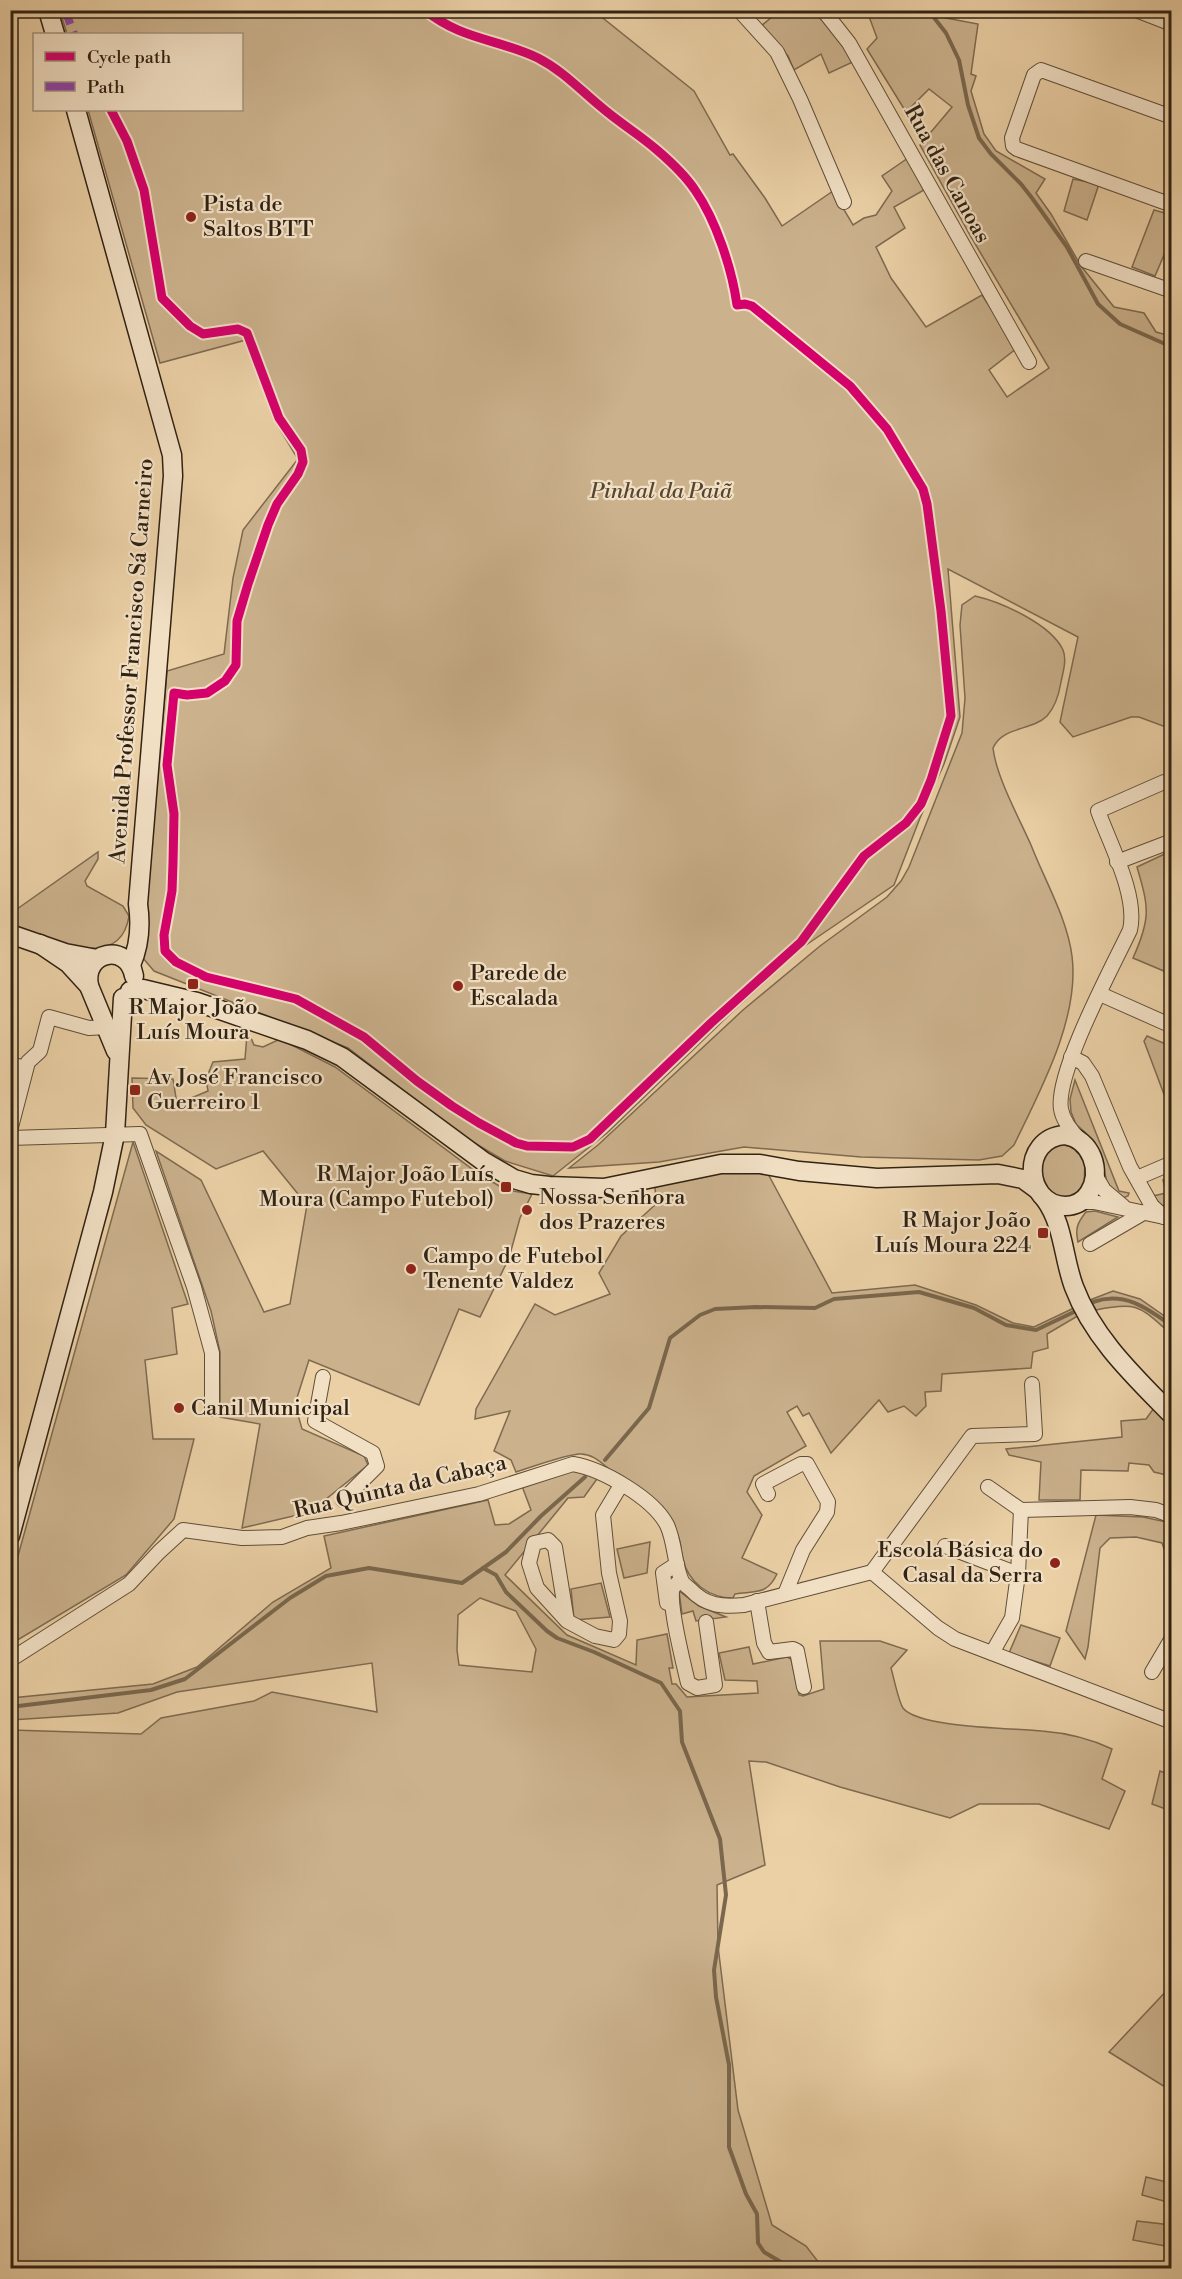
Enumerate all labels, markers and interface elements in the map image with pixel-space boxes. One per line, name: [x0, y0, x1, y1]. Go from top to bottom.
legend: [33, 33, 243, 111]
text: Cycle path: [87, 46, 171, 69]
text: Path: [87, 76, 125, 99]
street label: Rua das Canoas: [898, 100, 996, 248]
place label: Pista de Saltos BTT: [203, 191, 313, 243]
marker: Pista de Saltos BTT: [184, 210, 198, 224]
street label: Avenida Professor Francisco Sá Carneiro: [104, 457, 160, 866]
park label: Pinhal da Paiã: [589, 478, 733, 505]
place label: Parede de Escalada: [470, 960, 567, 1012]
marker: R Major João Luís Moura: [186, 977, 200, 991]
marker: Parede de Escalada: [451, 979, 465, 993]
place label: R Major João Luís Moura: [128, 994, 258, 1046]
place label: Av José Francisco Guerreiro 1: [146, 1064, 323, 1116]
marker: Av José Francisco Guerreiro 1: [128, 1083, 142, 1097]
place label: R Major João Luís Moura (Campo Futebol): [259, 1161, 494, 1213]
marker: R Major João Luís Moura (Campo Futebol): [499, 1180, 513, 1194]
place label: Nossa Senhora dos Prazeres: [539, 1184, 686, 1236]
marker: Nossa Senhora dos Prazeres: [520, 1203, 534, 1217]
place label: R Major João Luís Moura 224: [875, 1207, 1031, 1259]
marker: R Major João Luís Moura 224: [1036, 1226, 1050, 1240]
place label: Campo de Futebol Tenente Valdez: [423, 1243, 604, 1295]
marker: Campo de Futebol Tenente Valdez: [404, 1262, 418, 1276]
place label: Canil Municipal: [191, 1395, 350, 1422]
marker: Canil Municipal: [172, 1401, 186, 1415]
street label: Rua Quinta da Cabaça: [291, 1449, 510, 1525]
place label: Escola Básica do Casal da Serra: [877, 1537, 1044, 1589]
marker: Escola Básica do Casal da Serra: [1048, 1556, 1062, 1570]

